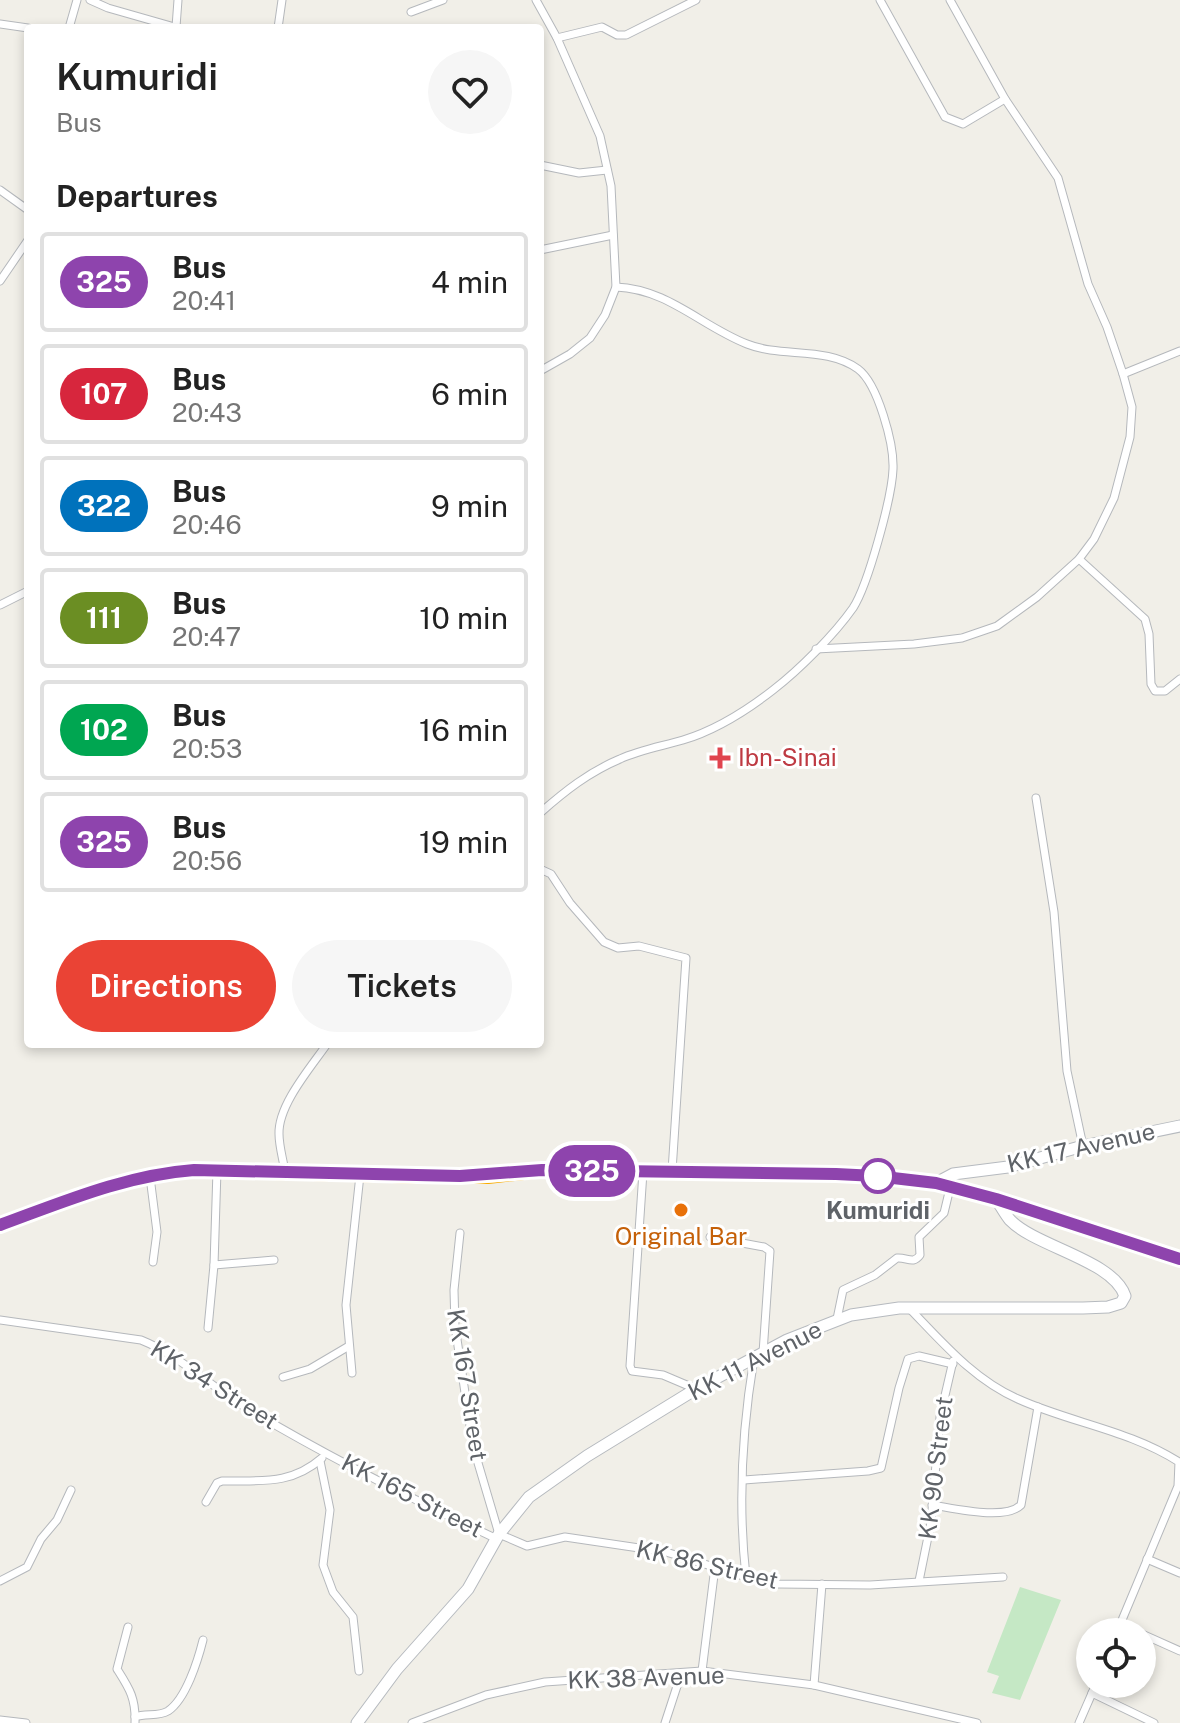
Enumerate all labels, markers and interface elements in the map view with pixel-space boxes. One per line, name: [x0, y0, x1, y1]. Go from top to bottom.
button: heart: [428, 50, 512, 134]
text: Kumuridi: [56, 54, 218, 99]
text: Bus: [56, 107, 102, 138]
text: Departures: [56, 178, 218, 214]
text: Bus: [172, 249, 226, 285]
text: 4 min: [431, 264, 508, 300]
text: 325: [76, 265, 132, 298]
text: 20:41: [172, 285, 236, 316]
text: Bus: [172, 361, 226, 397]
text: 6 min: [431, 376, 508, 412]
text: 107: [80, 377, 128, 410]
text: 20:43: [172, 397, 242, 428]
text: Bus: [172, 473, 226, 509]
text: 9 min: [431, 488, 508, 524]
text: 322: [77, 489, 131, 522]
text: 20:46: [172, 509, 242, 540]
text: Bus: [172, 585, 226, 621]
text: 10 min: [419, 600, 508, 636]
text: 111: [86, 601, 122, 634]
text: 20:47: [172, 621, 241, 652]
text: Bus: [172, 697, 226, 733]
text: 16 min: [419, 712, 508, 748]
text: 102: [80, 713, 128, 746]
text: 20:53: [172, 733, 242, 764]
place label: Ibn-Sinai: [738, 743, 837, 771]
marker: Ibn-Sinai: [709, 747, 731, 769]
text: Bus: [172, 809, 226, 845]
text: 19 min: [419, 824, 508, 860]
text: 325: [76, 825, 132, 858]
text: 20:56: [172, 845, 242, 876]
button: Directions: [56, 940, 276, 1032]
button: Tickets: [292, 940, 512, 1032]
street label: KK 17 Avenue: [1004, 1116, 1157, 1178]
line badge: 325: [546, 1145, 638, 1197]
text: 325: [564, 1154, 620, 1187]
marker: Kumuridi: [861, 1159, 895, 1193]
place label: Kumuridi: [826, 1196, 930, 1224]
marker: Original Bar: [672, 1201, 690, 1219]
place label: Original Bar: [615, 1222, 747, 1250]
street label: KK 167 Street: [442, 1307, 494, 1463]
street label: KK 11 Avenue: [683, 1314, 826, 1406]
street label: KK 34 Street: [146, 1334, 283, 1434]
street label: KK 90 Street: [912, 1395, 958, 1541]
street label: KK 165 Street: [337, 1448, 488, 1543]
street label: KK 86 Street: [634, 1534, 781, 1594]
map controls: [1076, 1618, 1156, 1698]
button: locate: [1076, 1618, 1156, 1698]
street label: KK 38 Avenue: [567, 1660, 725, 1694]

